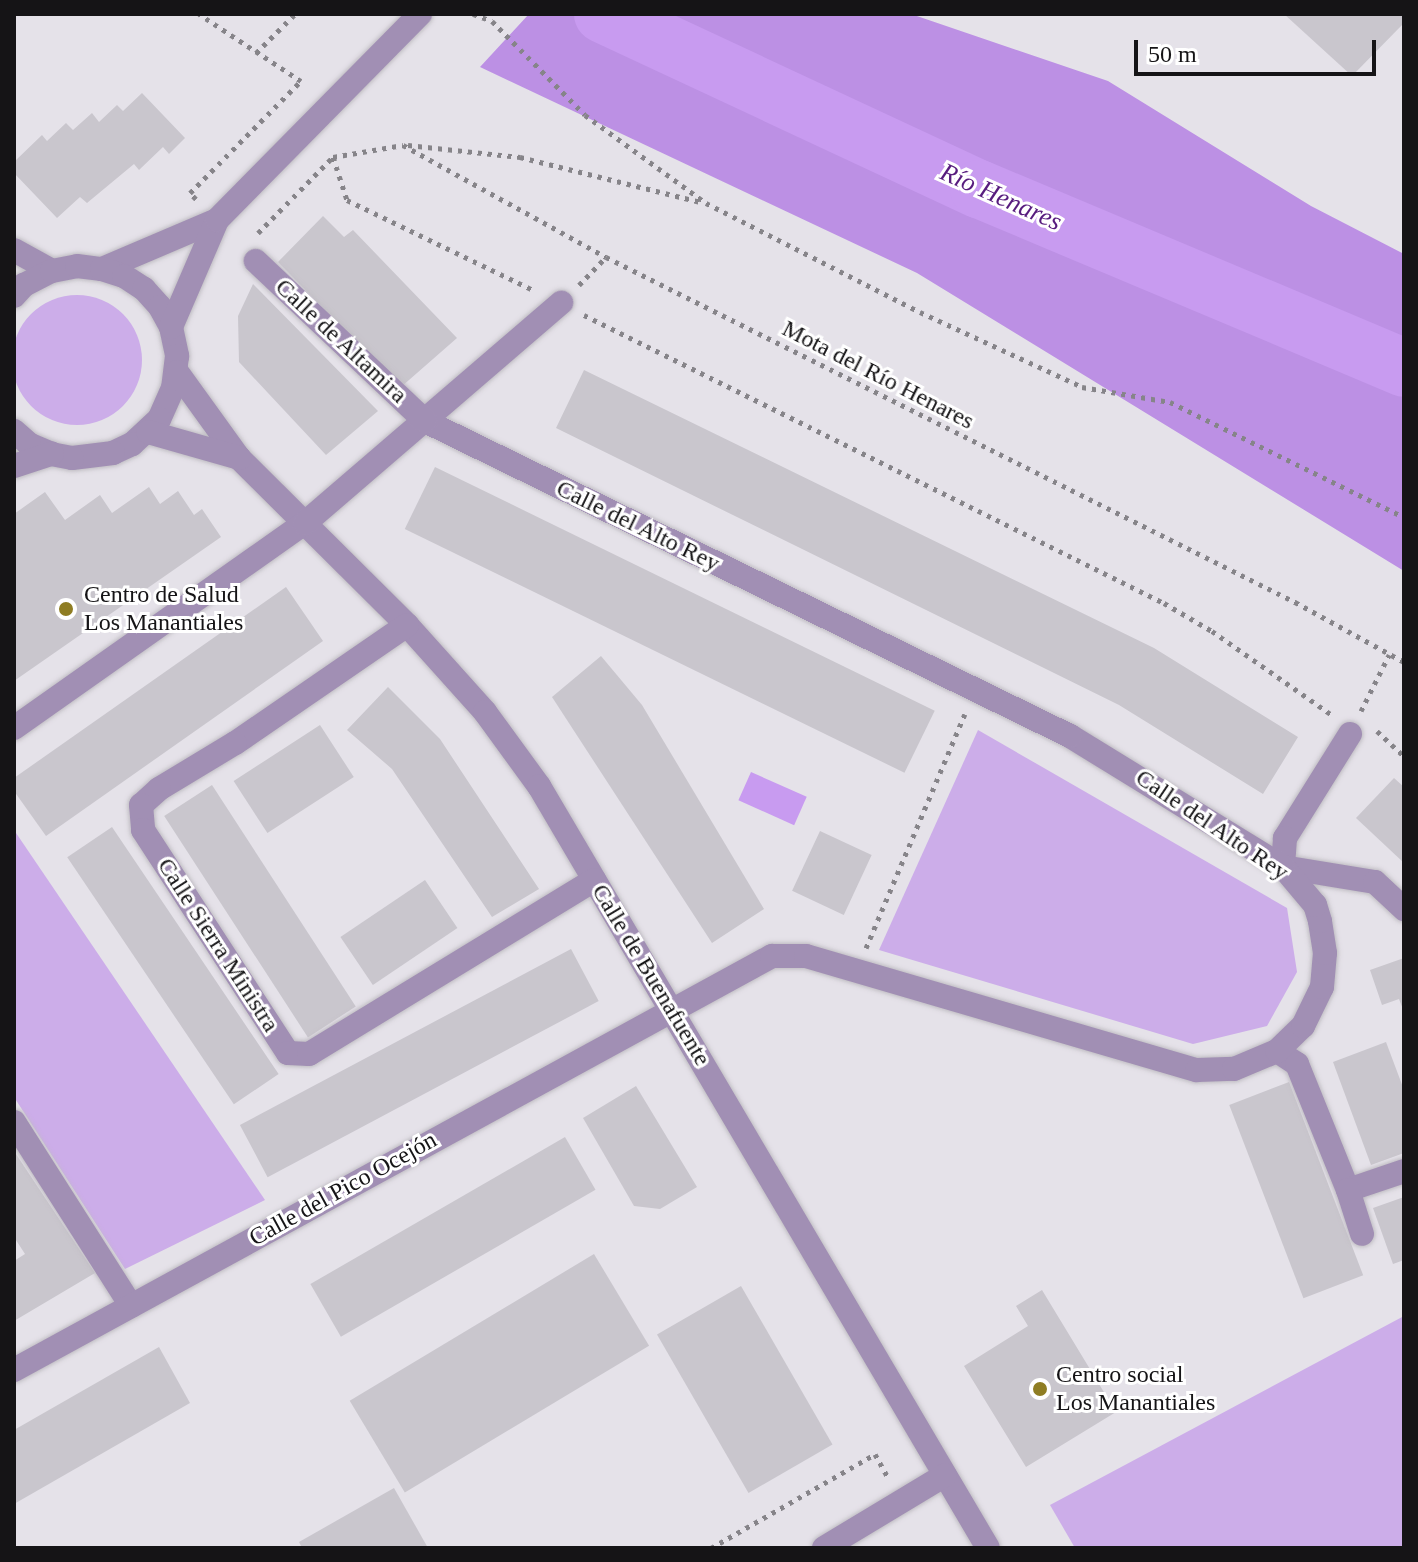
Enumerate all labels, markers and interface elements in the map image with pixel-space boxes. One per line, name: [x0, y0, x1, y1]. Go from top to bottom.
scale bar: [1138, 24, 1380, 74]
text: 50 m: [1148, 41, 1197, 67]
water label: Río Henares: [935, 156, 1067, 238]
street label: Calle de Altamira: [269, 272, 413, 410]
street label: Mota del Río Henares: [777, 314, 979, 436]
street label: Calle del Alto Rey: [551, 474, 725, 578]
place label: Centro de Salud Los Manantiales: [84, 581, 243, 637]
marker: Centro de Salud Los Manantiales: [55, 598, 77, 620]
street label: Calle del Alto Rey: [1130, 763, 1294, 887]
street label: Calle Sierra Ministra: [151, 853, 285, 1037]
street label: Calle de Buenafuente: [585, 879, 717, 1071]
street label: Calle del Pico Ocejón: [244, 1126, 442, 1252]
place label: Centro social Los Manantiales: [1056, 1361, 1215, 1417]
marker: Centro social Los Manantiales: [1031, 1380, 1049, 1398]

